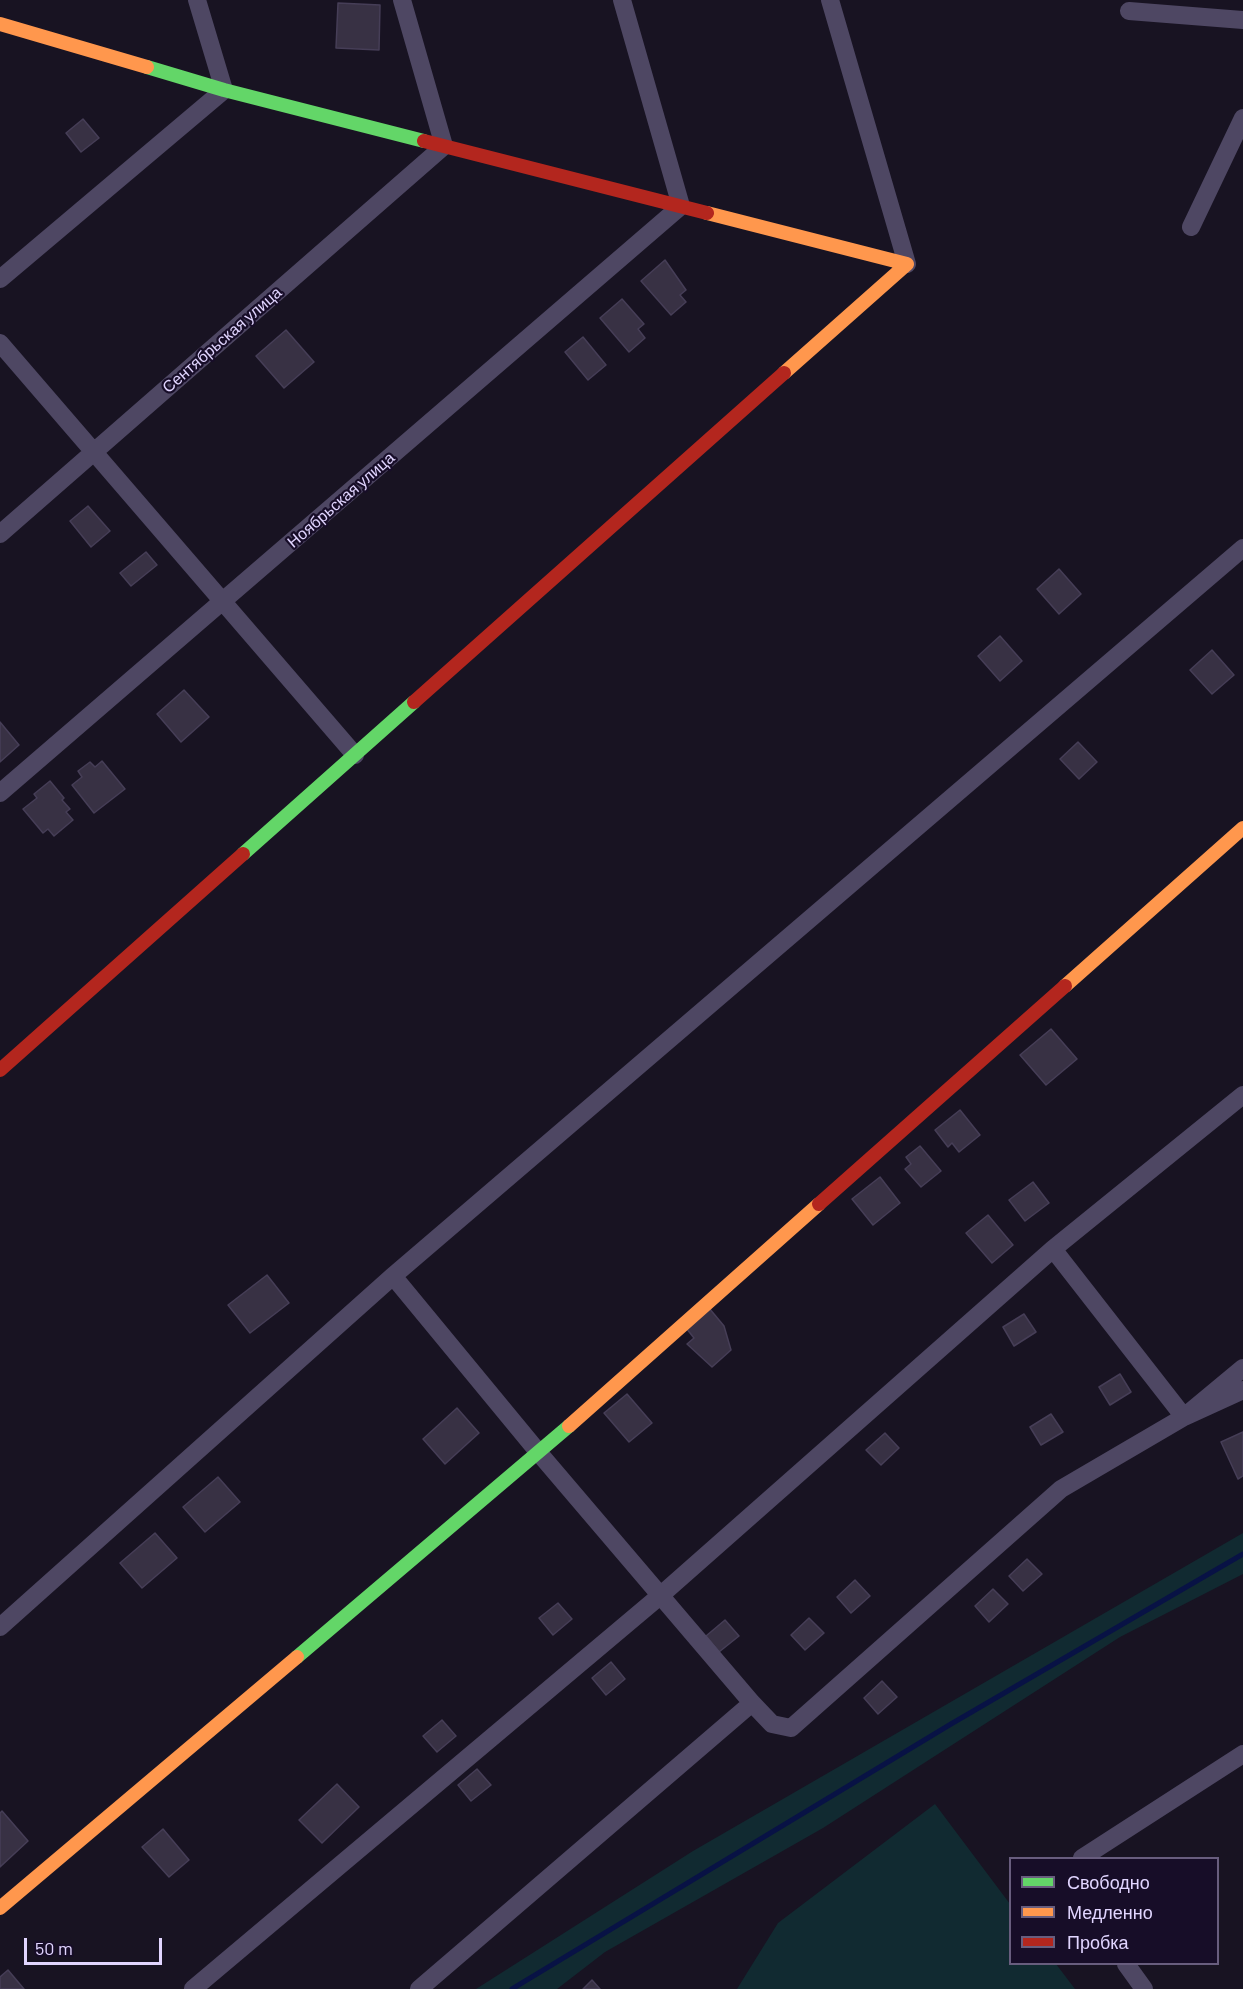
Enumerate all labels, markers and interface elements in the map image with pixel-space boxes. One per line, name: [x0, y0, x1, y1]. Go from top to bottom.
street label: Сентябрьская улица: [158, 283, 286, 397]
street label: Ноябрьская улица: [284, 448, 398, 552]
legend: [1009, 1857, 1219, 1965]
text: Свободно: [1067, 1871, 1150, 1893]
text: Медленно: [1067, 1901, 1153, 1923]
scale bar: [27, 1926, 165, 1964]
text: Пробка: [1067, 1931, 1129, 1953]
text: 50 m: [35, 1937, 73, 1959]

